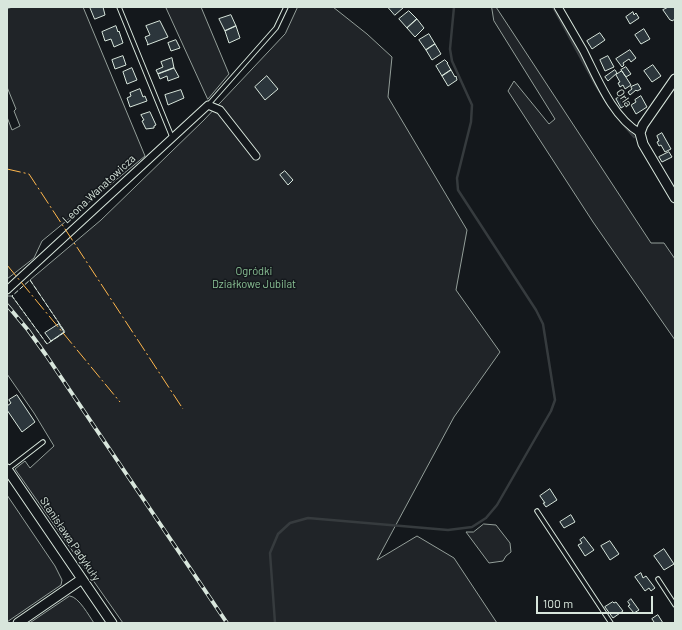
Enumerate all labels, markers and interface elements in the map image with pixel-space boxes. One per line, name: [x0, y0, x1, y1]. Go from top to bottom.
street label: Orla: [613, 86, 635, 110]
street label: Leona Wanatowicza: [60, 152, 138, 226]
park label: Ogródki Działkowe Jubilat: [212, 264, 296, 290]
street label: Stanisława Padykuły: [37, 495, 103, 583]
scale bar: [538, 588, 655, 614]
text: 100 m: [543, 596, 573, 610]

